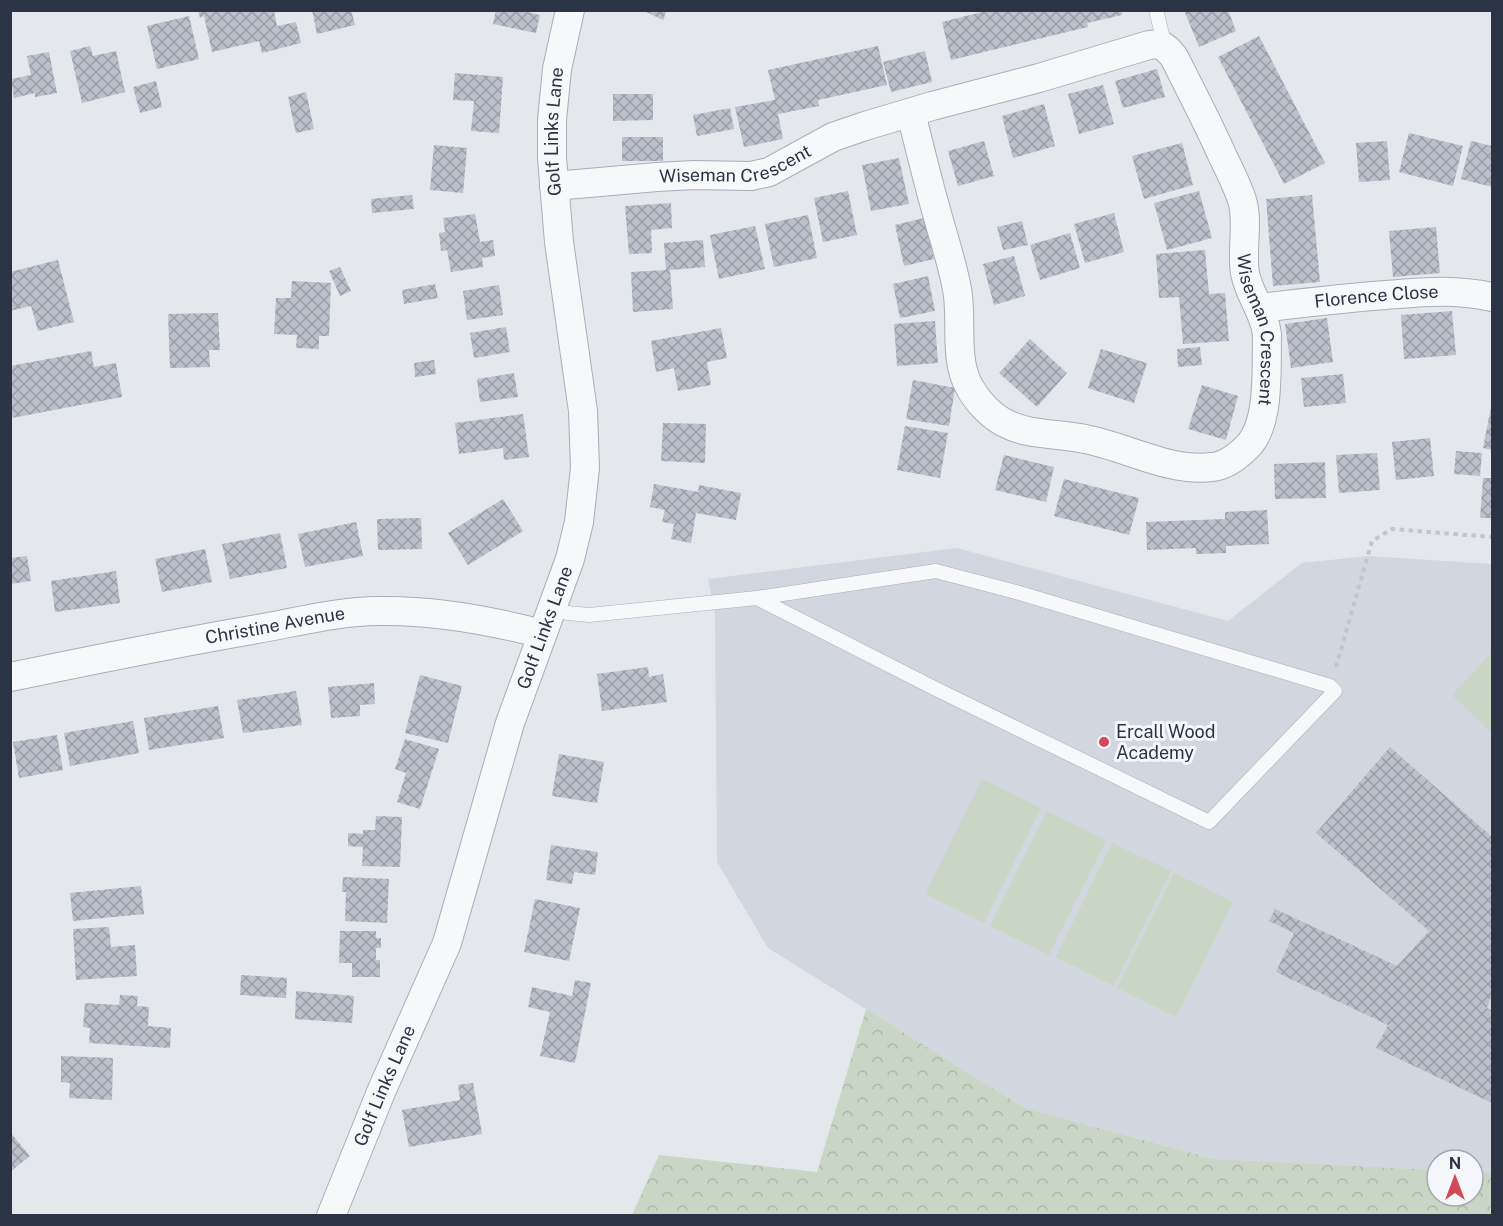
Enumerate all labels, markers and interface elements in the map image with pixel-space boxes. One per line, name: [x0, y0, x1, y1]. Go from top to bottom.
street label: Golf Links Lane: [541, 66, 567, 197]
street label: Wiseman Crescent: [659, 140, 815, 187]
street label: Wiseman Crescent: [1234, 253, 1278, 407]
street label: Florence Close: [1313, 281, 1439, 312]
street label: Golf Links Lane: [512, 563, 576, 692]
street label: Christine Avenue: [203, 602, 346, 648]
place label: Ercall Wood Academy: [1116, 721, 1215, 763]
marker: Ercall Wood Academy: [1097, 735, 1111, 749]
street label: Golf Links Lane: [349, 1022, 419, 1149]
north arrow: [1425, 1148, 1485, 1208]
text: N: [1449, 1154, 1461, 1173]

